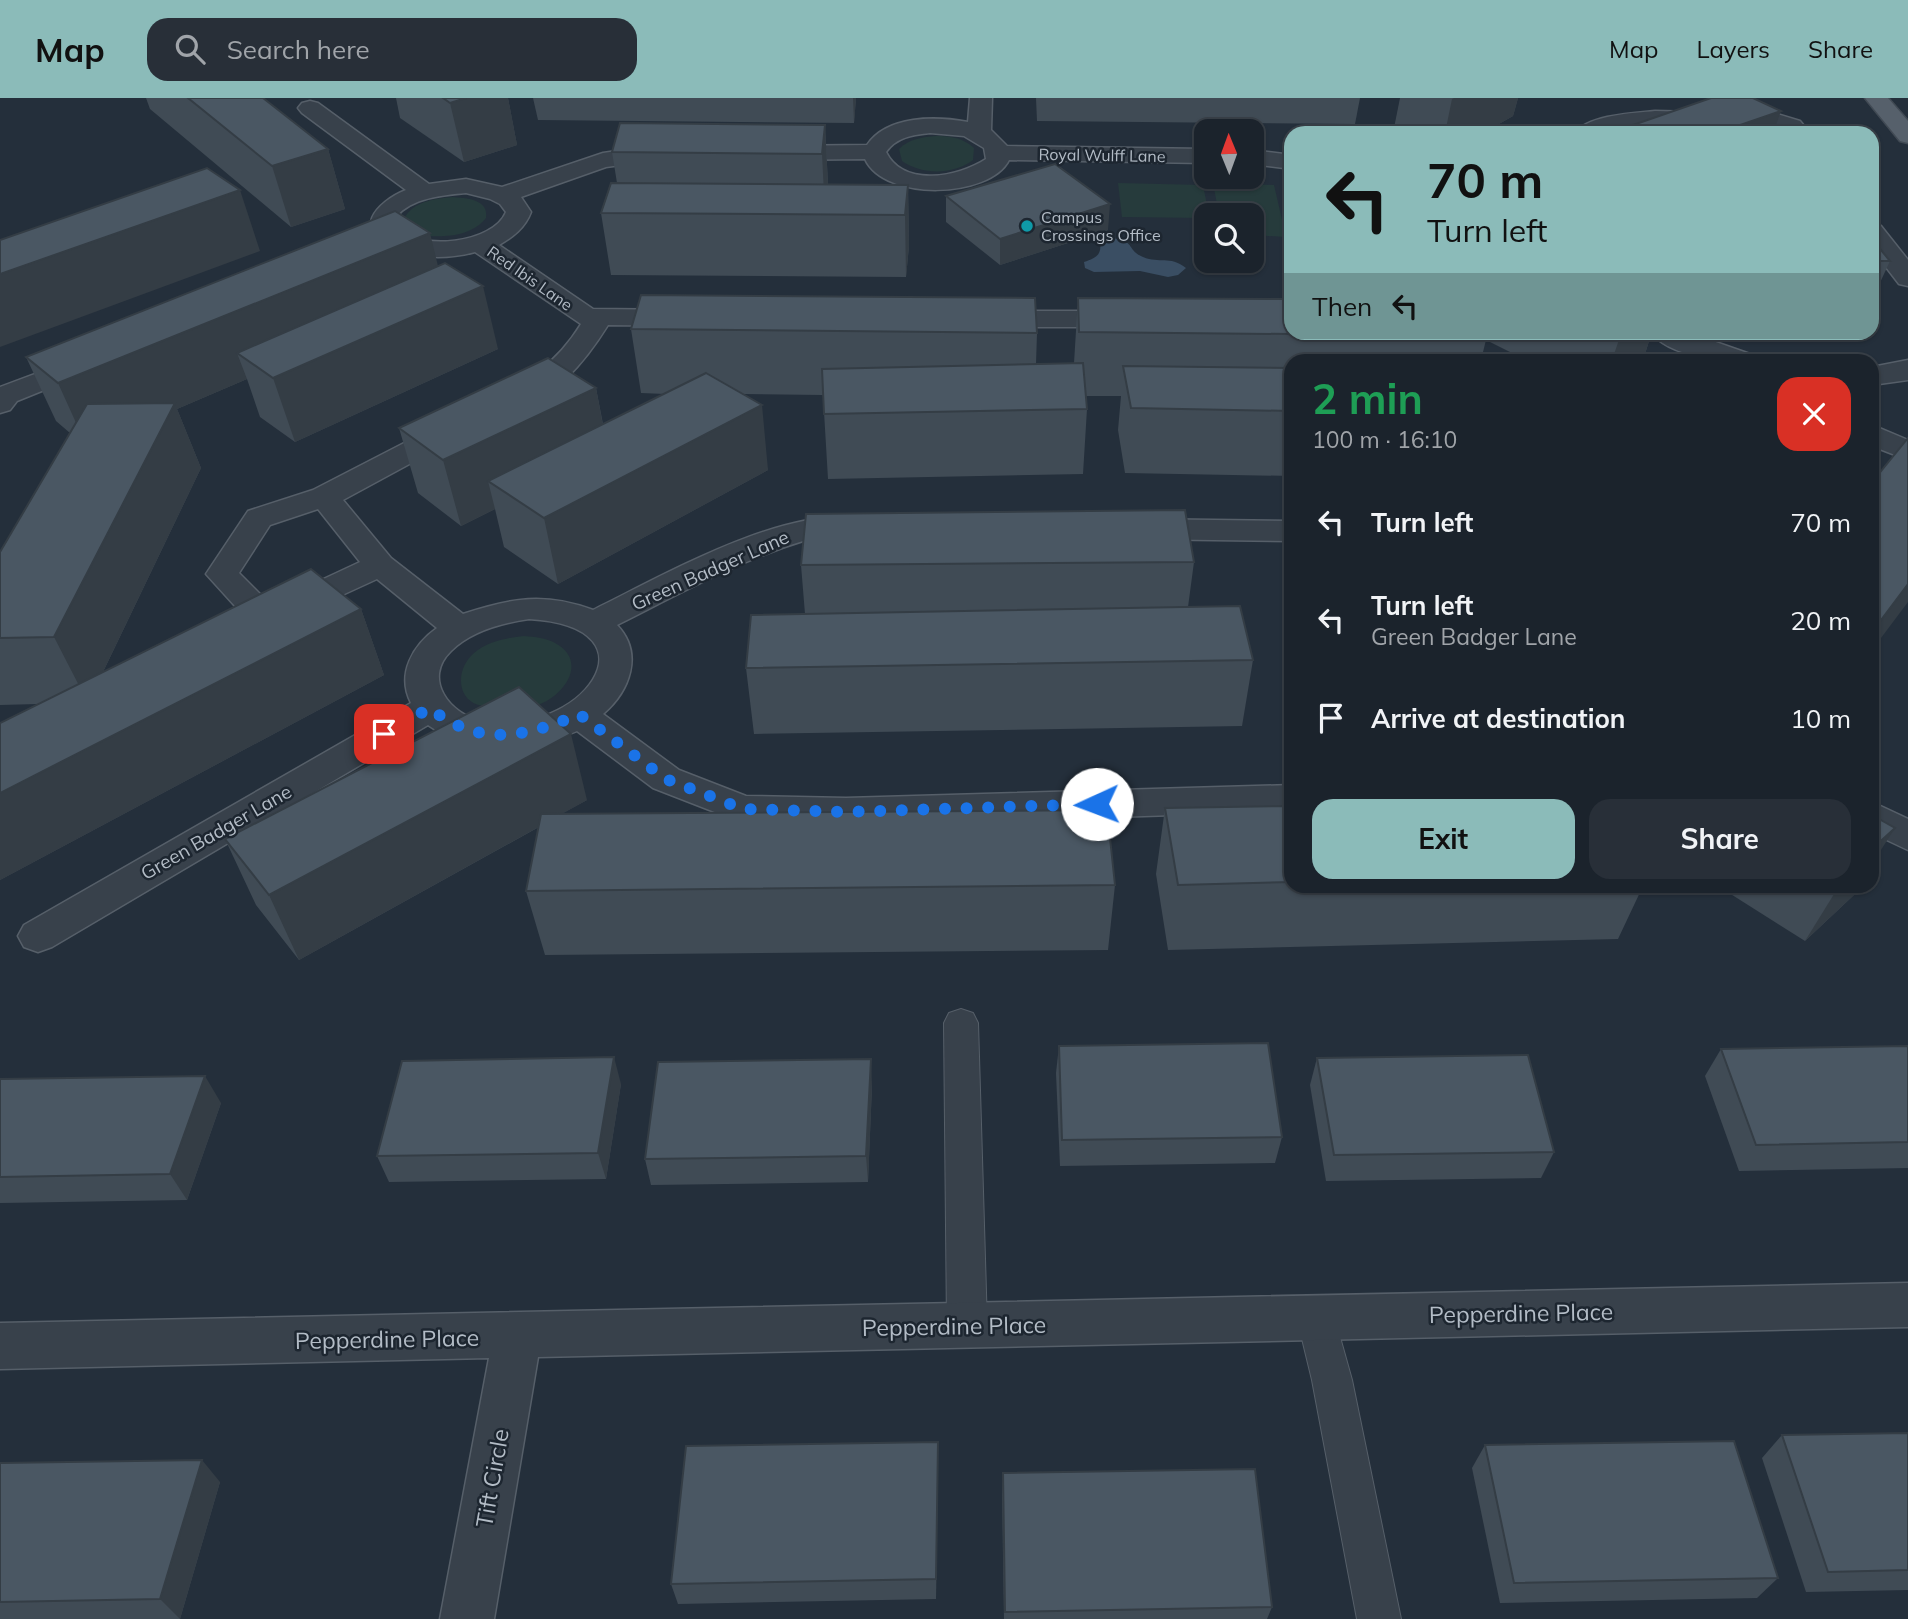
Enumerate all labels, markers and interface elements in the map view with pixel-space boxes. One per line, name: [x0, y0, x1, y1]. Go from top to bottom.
search box: [147, 18, 637, 81]
text: Map: [35, 29, 105, 70]
icon: search: [171, 30, 209, 68]
text: Search here: [227, 33, 370, 66]
text: Map: [1609, 34, 1658, 64]
text: Layers: [1696, 34, 1770, 64]
text: Share: [1808, 34, 1873, 64]
north arrow: [1194, 119, 1264, 189]
map controls: [1194, 119, 1264, 273]
street label: Royal Wulff Lane: [1038, 144, 1166, 166]
text: 70 m: [1427, 149, 1543, 210]
icon: left: [1312, 154, 1403, 245]
button: search: [1194, 203, 1264, 273]
place label: Campus Crossings Office: [1041, 207, 1161, 245]
text: Turn left: [1427, 210, 1547, 250]
marker: Campus Crossings Office: [1019, 218, 1035, 234]
street label: Red Ibis Lane: [484, 241, 576, 315]
icon: left: [1386, 287, 1424, 325]
text: Then: [1312, 290, 1372, 323]
text: 2 min: [1312, 372, 1423, 425]
button: close: [1777, 377, 1851, 451]
text: 100 m · 16:10: [1312, 425, 1457, 454]
icon: left: [1312, 503, 1350, 541]
text: Turn left: [1371, 506, 1473, 539]
text: 70 m: [1790, 506, 1851, 539]
street label: Green Badger Lane: [627, 524, 793, 616]
text: Turn left: [1371, 589, 1473, 622]
icon: left: [1312, 601, 1350, 639]
text: 20 m: [1790, 604, 1851, 637]
text: Green Badger Lane: [1371, 622, 1577, 651]
icon: arrive: [1312, 699, 1350, 737]
text: Arrive at destination: [1371, 702, 1626, 735]
text: 10 m: [1790, 702, 1851, 735]
pin: [354, 704, 414, 764]
icon: arrive: [365, 715, 403, 753]
position arrow: [1060, 767, 1134, 841]
street label: Green Badger Lane: [136, 779, 296, 885]
button: Exit: [1312, 799, 1575, 879]
button: Share: [1589, 799, 1851, 879]
street label: Pepperdine Place: [1429, 1297, 1613, 1329]
street label: Pepperdine Place: [862, 1310, 1046, 1342]
street label: Pepperdine Place: [295, 1323, 479, 1355]
street label: Tift Circle: [469, 1427, 515, 1529]

